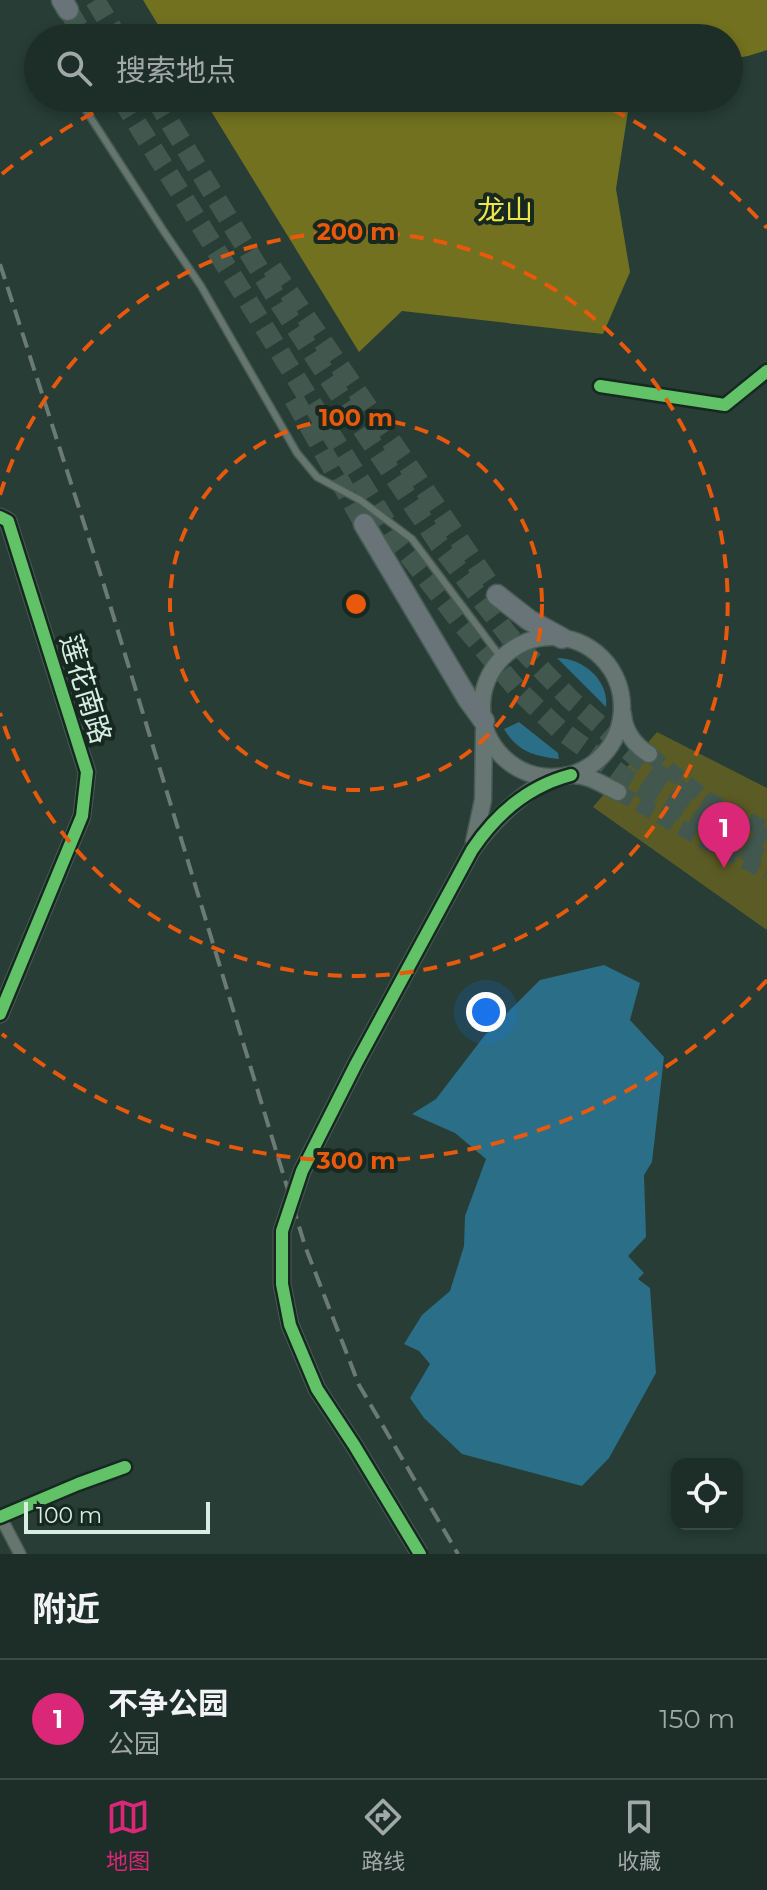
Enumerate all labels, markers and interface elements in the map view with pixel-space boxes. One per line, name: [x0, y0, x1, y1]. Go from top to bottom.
search box: [24, 24, 743, 112]
icon: search: [52, 46, 96, 90]
text: 搜索地点: [116, 52, 236, 89]
park label: 龙山: [477, 193, 533, 227]
text: 200 m: [317, 217, 395, 246]
text: 100 m: [319, 403, 393, 432]
centre of rings: [342, 590, 370, 618]
street label: 莲花南路: [53, 630, 119, 748]
pin: 1: [698, 802, 750, 868]
your location: [466, 992, 506, 1032]
text: 300 m: [316, 1146, 395, 1175]
map controls: [671, 1458, 743, 1530]
button: locate: [671, 1458, 743, 1530]
scale bar: [24, 1498, 210, 1534]
text: 100 m: [36, 1502, 102, 1529]
text: 附近: [32, 1588, 100, 1630]
text: 不争公园: [108, 1685, 228, 1722]
text: 1: [53, 1703, 63, 1735]
text: 150 m: [659, 1703, 735, 1735]
text: 公园: [108, 1728, 160, 1760]
tab: 地图: [106, 1795, 150, 1875]
tab: 路线: [361, 1795, 405, 1875]
tab: 收藏: [617, 1795, 661, 1875]

